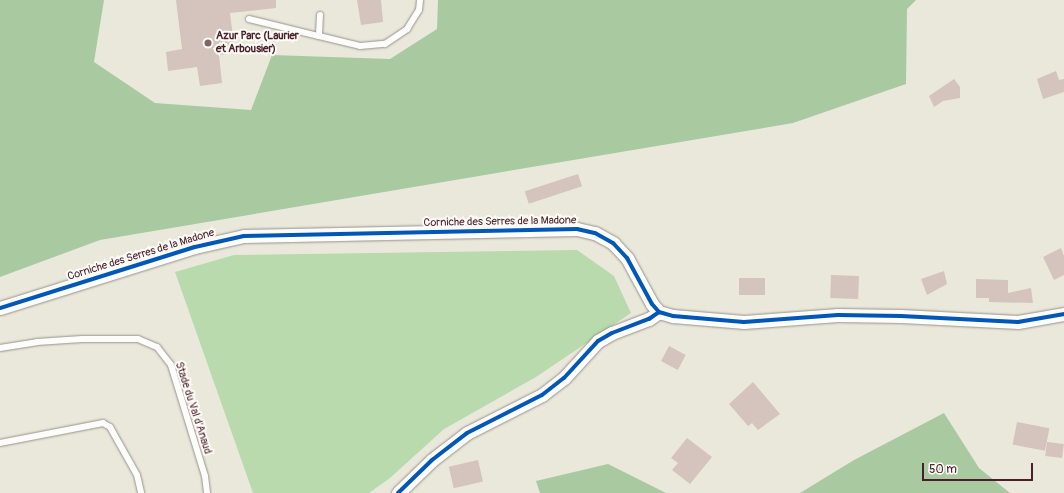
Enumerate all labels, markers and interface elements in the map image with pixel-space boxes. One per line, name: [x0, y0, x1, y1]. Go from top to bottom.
place label: Azur Parc (Laurier et Arbousier): [216, 30, 299, 56]
marker: Azur Parc (Laurier et Arbousier): [203, 38, 213, 48]
street label: Corniche des Serres de la Madone: [423, 214, 577, 230]
street label: Corniche des Serres de la Madone: [66, 226, 216, 284]
street label: Stade du Val d'Anaud: [172, 360, 214, 456]
scale bar: [924, 455, 1035, 481]
text: 50 m: [929, 462, 957, 477]

